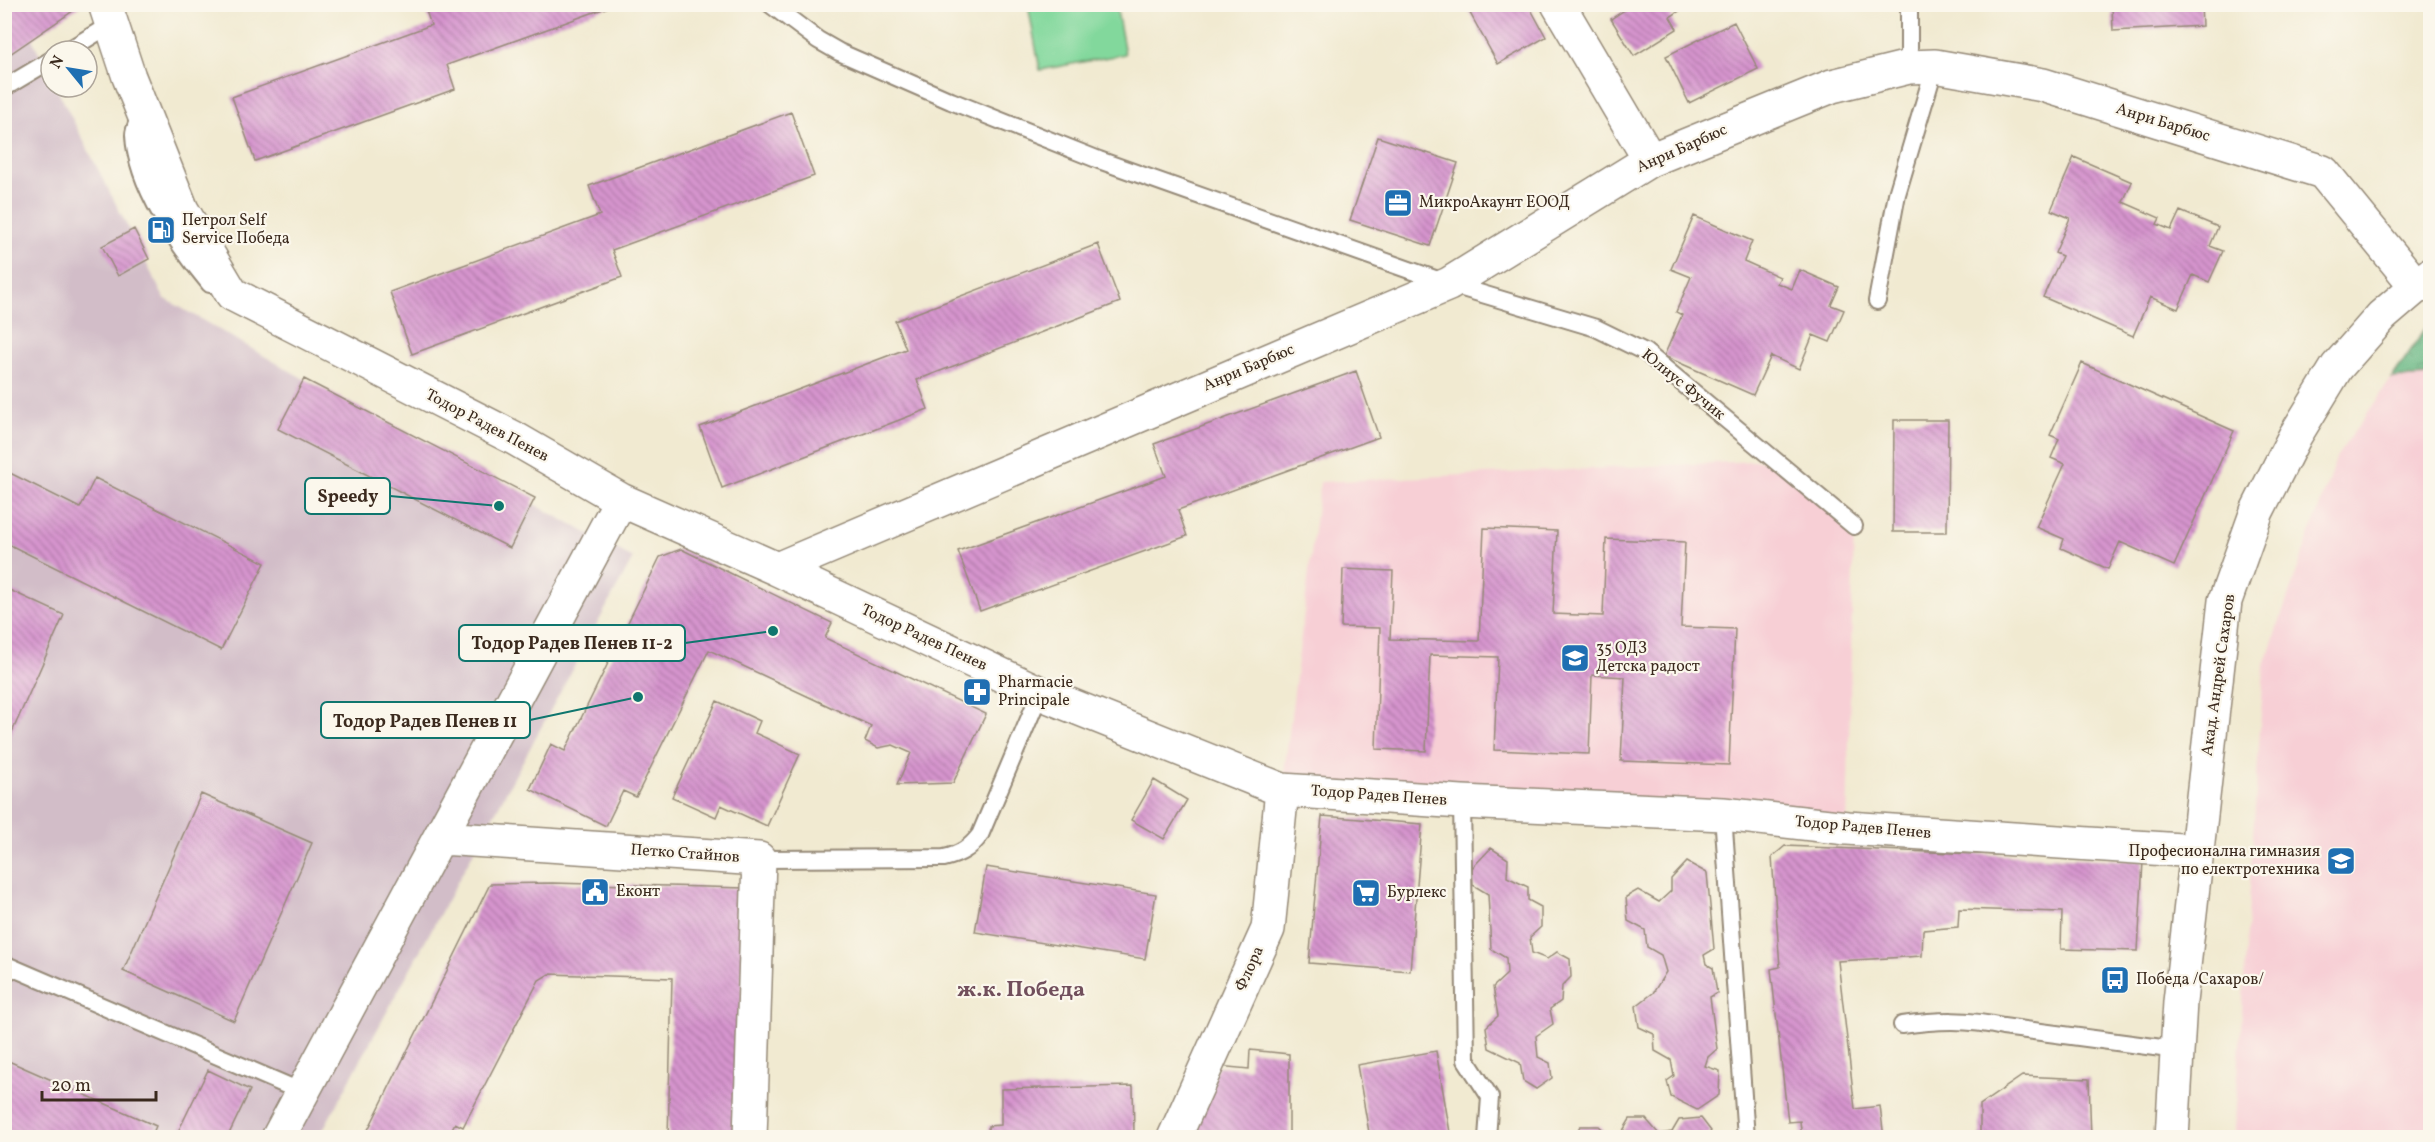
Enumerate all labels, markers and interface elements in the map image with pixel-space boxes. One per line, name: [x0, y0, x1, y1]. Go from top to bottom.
north arrow: [39, 39, 99, 99]
text: N: [45, 52, 70, 73]
street label: Анри Барбюс: [2113, 98, 2213, 148]
street label: Анри Барбюс: [1633, 119, 1731, 179]
office icon: МикроАкаунт ЕООД: [1382, 187, 1414, 219]
place label: МикроАкаунт ЕООД: [1419, 192, 1570, 214]
place label: Петрол Self Service Победа: [182, 210, 290, 250]
fuel station icon: Петрол Self Service Победа: [145, 214, 177, 246]
street label: Анри Барбюс: [1200, 339, 1298, 397]
street label: Юлиус Фучик: [1636, 344, 1730, 426]
street label: Тодор Радев Пенев: [421, 384, 553, 468]
callout: Speedy: [305, 478, 390, 514]
text: Speedy: [318, 485, 378, 510]
street label: Акад. Андрей Сахаров: [2197, 593, 2241, 757]
street label: Тодор Радев Пенев: [857, 599, 991, 677]
callout: Тодор Радев Пенев 11-2: [459, 625, 685, 661]
text: Тодор Радев Пенев 11-2: [471, 632, 673, 657]
place label: 35 ОДЗ Детска радост: [1596, 638, 1700, 678]
school or university icon: 35 ОДЗ Детска радост: [1559, 642, 1591, 674]
place label: Pharmacie Principale: [998, 672, 1073, 712]
pharmacy icon: Pharmacie Principale: [961, 676, 993, 708]
callout: Тодор Радев Пенев 11: [321, 702, 530, 738]
text: Тодор Радев Пенев 11: [333, 710, 517, 735]
street label: Тодор Радев Пенев: [1310, 780, 1448, 812]
street label: Тодор Радев Пенев: [1794, 811, 1932, 845]
street label: Петко Стайнов: [630, 839, 740, 869]
place label: Професионална гимназия по електротехника: [2128, 841, 2320, 881]
school or university icon: Професионална гимназия по електротехника: [2325, 845, 2357, 877]
public building icon: Еконт: [579, 876, 611, 908]
supermarket icon: Бурлекс: [1350, 877, 1382, 909]
place label: Еконт: [616, 881, 660, 903]
place label: Бурлекс: [1387, 882, 1446, 904]
street label: Флора: [1230, 943, 1270, 995]
bus stop icon: Победа /Сахаров/: [2099, 964, 2131, 996]
place label: Победа /Сахаров/: [2136, 969, 2264, 991]
district label: ж.к. Победа: [957, 975, 1085, 1006]
scale bar: [42, 1064, 156, 1102]
text: 20 m: [51, 1074, 91, 1099]

